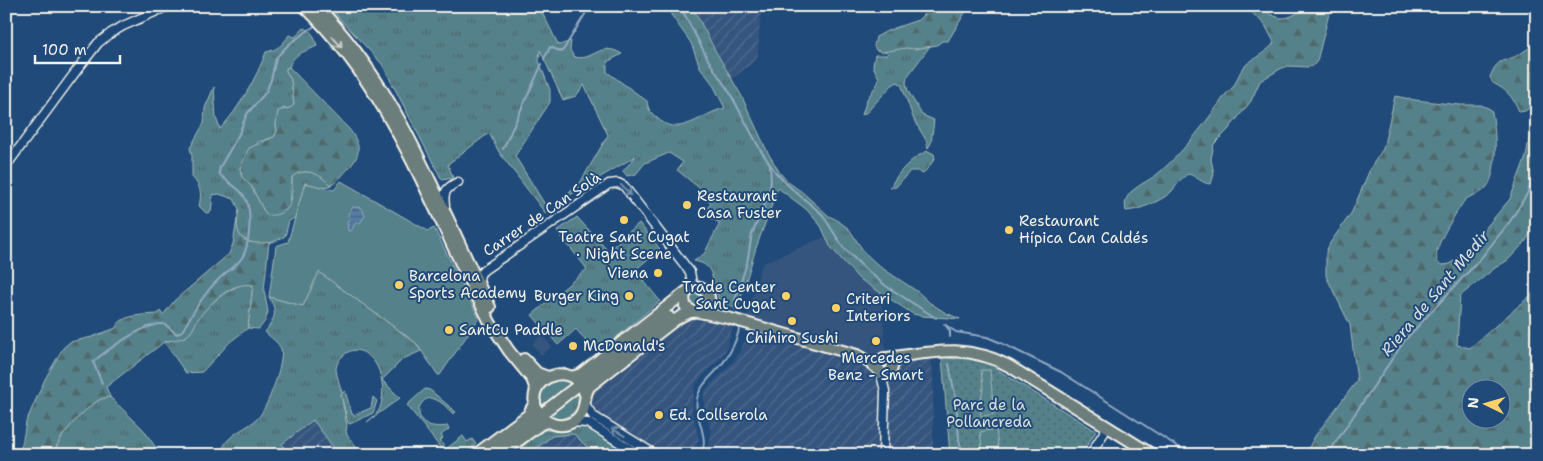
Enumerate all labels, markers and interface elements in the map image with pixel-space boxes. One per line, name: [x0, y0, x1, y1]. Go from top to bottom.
scale bar: [35, 32, 120, 64]
one-way arrow: [331, 35, 343, 48]
text: 100 m: [42, 40, 87, 60]
street label: Carrer de Can Solà: [479, 167, 605, 261]
one-way arrow: [620, 184, 632, 196]
place label: Restaurant Casa Fuster: [697, 186, 782, 223]
marker: Restaurant Casa Fuster: [681, 199, 693, 211]
place label: Restaurant Hípica Can Caldés: [1019, 211, 1148, 248]
marker: Teatre Sant Cugat · Night Scene: [618, 214, 630, 226]
marker: Restaurant Hípica Can Caldés: [1003, 224, 1015, 236]
water label: Riera de Sant Medir: [1376, 225, 1494, 360]
place label: Teatre Sant Cugat · Night Scene: [558, 227, 690, 264]
place label: Viena: [607, 263, 649, 283]
place label: Barcelona Sports Academy: [409, 266, 527, 303]
marker: Viena: [652, 267, 664, 279]
place label: Trade Center Sant Cugat: [682, 277, 776, 314]
marker: Barcelona Sports Academy: [393, 279, 405, 291]
place label: Burger King: [534, 286, 619, 306]
place label: Criteri Interiors: [846, 289, 911, 326]
marker: Burger King: [623, 290, 635, 302]
marker: Trade Center Sant Cugat: [780, 290, 792, 302]
marker: Criteri Interiors: [830, 302, 842, 314]
marker: Chihiro Sushi: [786, 315, 798, 327]
place label: SantCu Paddle: [459, 320, 563, 340]
marker: SantCu Paddle: [443, 324, 455, 336]
place label: Chihiro Sushi: [746, 328, 838, 348]
marker: Mercedes Benz - Smart: [870, 335, 882, 347]
place label: McDonald's: [583, 336, 665, 356]
marker: McDonald's: [567, 340, 579, 352]
place label: Mercedes Benz - Smart: [828, 348, 924, 385]
north arrow: [1460, 378, 1510, 428]
park label: Parc de la Pollancreda: [946, 395, 1032, 432]
text: N: [1464, 397, 1482, 409]
place label: Ed. Collserola: [669, 405, 768, 425]
marker: Ed. Collserola: [653, 409, 665, 421]
one-way arrow: [612, 426, 626, 436]

